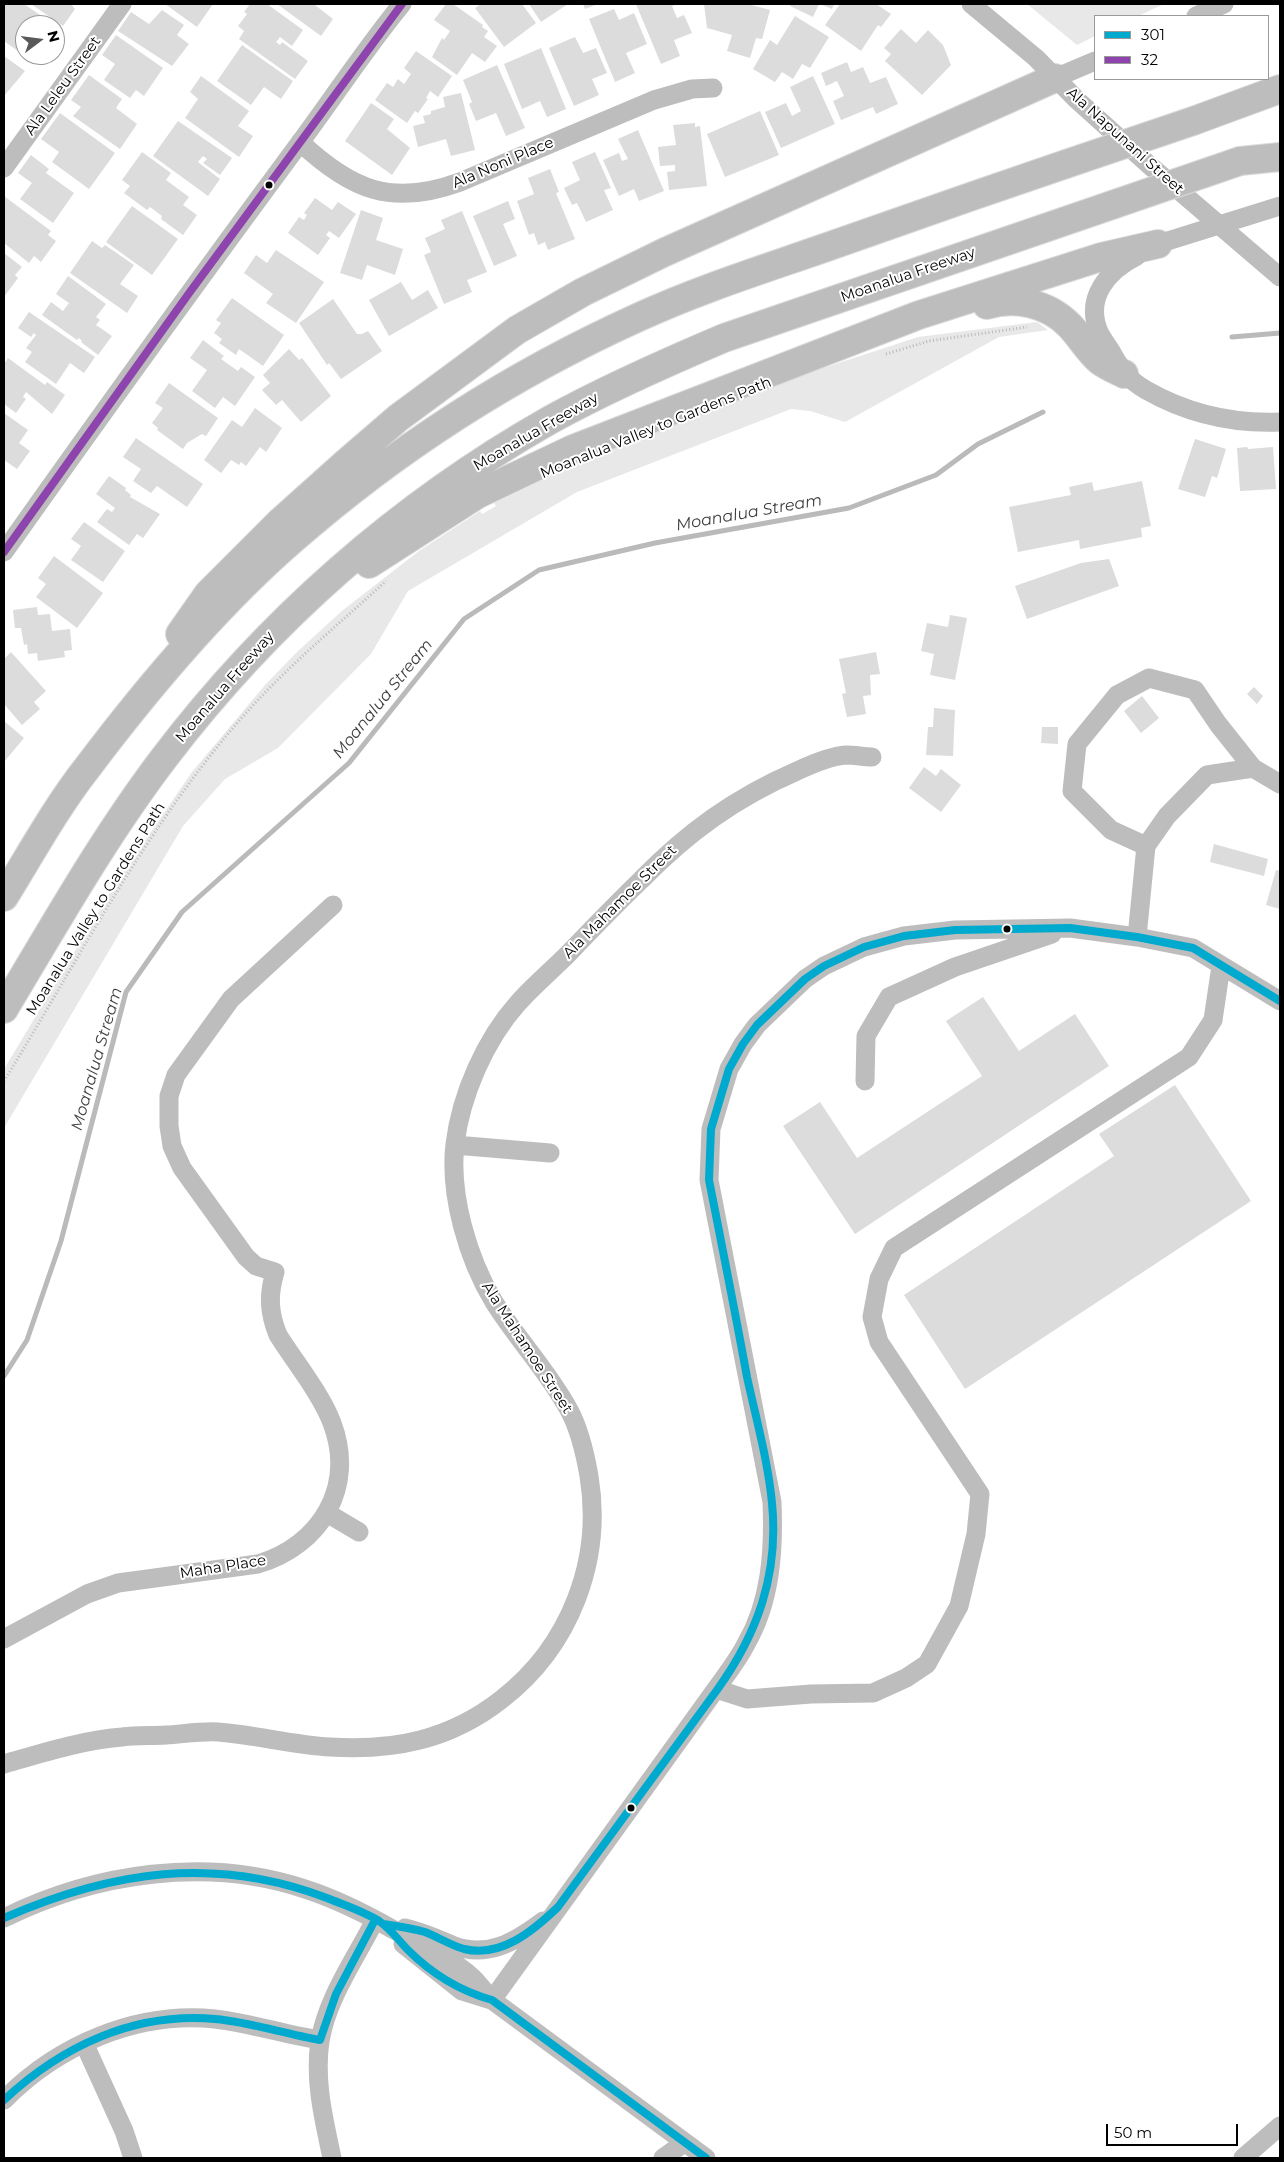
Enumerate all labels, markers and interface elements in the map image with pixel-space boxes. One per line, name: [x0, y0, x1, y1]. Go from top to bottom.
north arrow: [15, 15, 65, 65]
legend: [1094, 15, 1269, 80]
text: 301: [1141, 25, 1165, 44]
text: N: [43, 29, 64, 44]
street label: Ala Leleu Street: [21, 33, 105, 139]
text: 32: [1141, 50, 1158, 69]
street label: Ala Napunani Street: [1063, 84, 1187, 198]
street label: Ala Noni Place: [450, 134, 556, 192]
unlabelled marker: [264, 180, 274, 190]
street label: Moanalua Freeway: [838, 244, 978, 306]
street label: Moanalua Valley to Gardens Path: [538, 373, 774, 483]
street label: Moanalua Freeway: [470, 389, 602, 475]
water label: Moanalua Stream: [674, 491, 824, 535]
street label: Moanalua Freeway: [172, 628, 278, 746]
water label: Moanalua Stream: [329, 635, 437, 763]
street label: Moanalua Valley to Gardens Path: [23, 799, 169, 1019]
street label: Ala Mahamoe Street: [559, 841, 681, 963]
unlabelled marker: [1002, 924, 1012, 934]
water label: Moanalua Stream: [67, 985, 127, 1133]
street label: Ala Mahamoe Street: [478, 1279, 576, 1417]
street label: Maha Place: [179, 1551, 267, 1583]
unlabelled marker: [626, 1803, 636, 1813]
scale bar: [1109, 2114, 1242, 2146]
text: 50 m: [1114, 2123, 1152, 2142]

